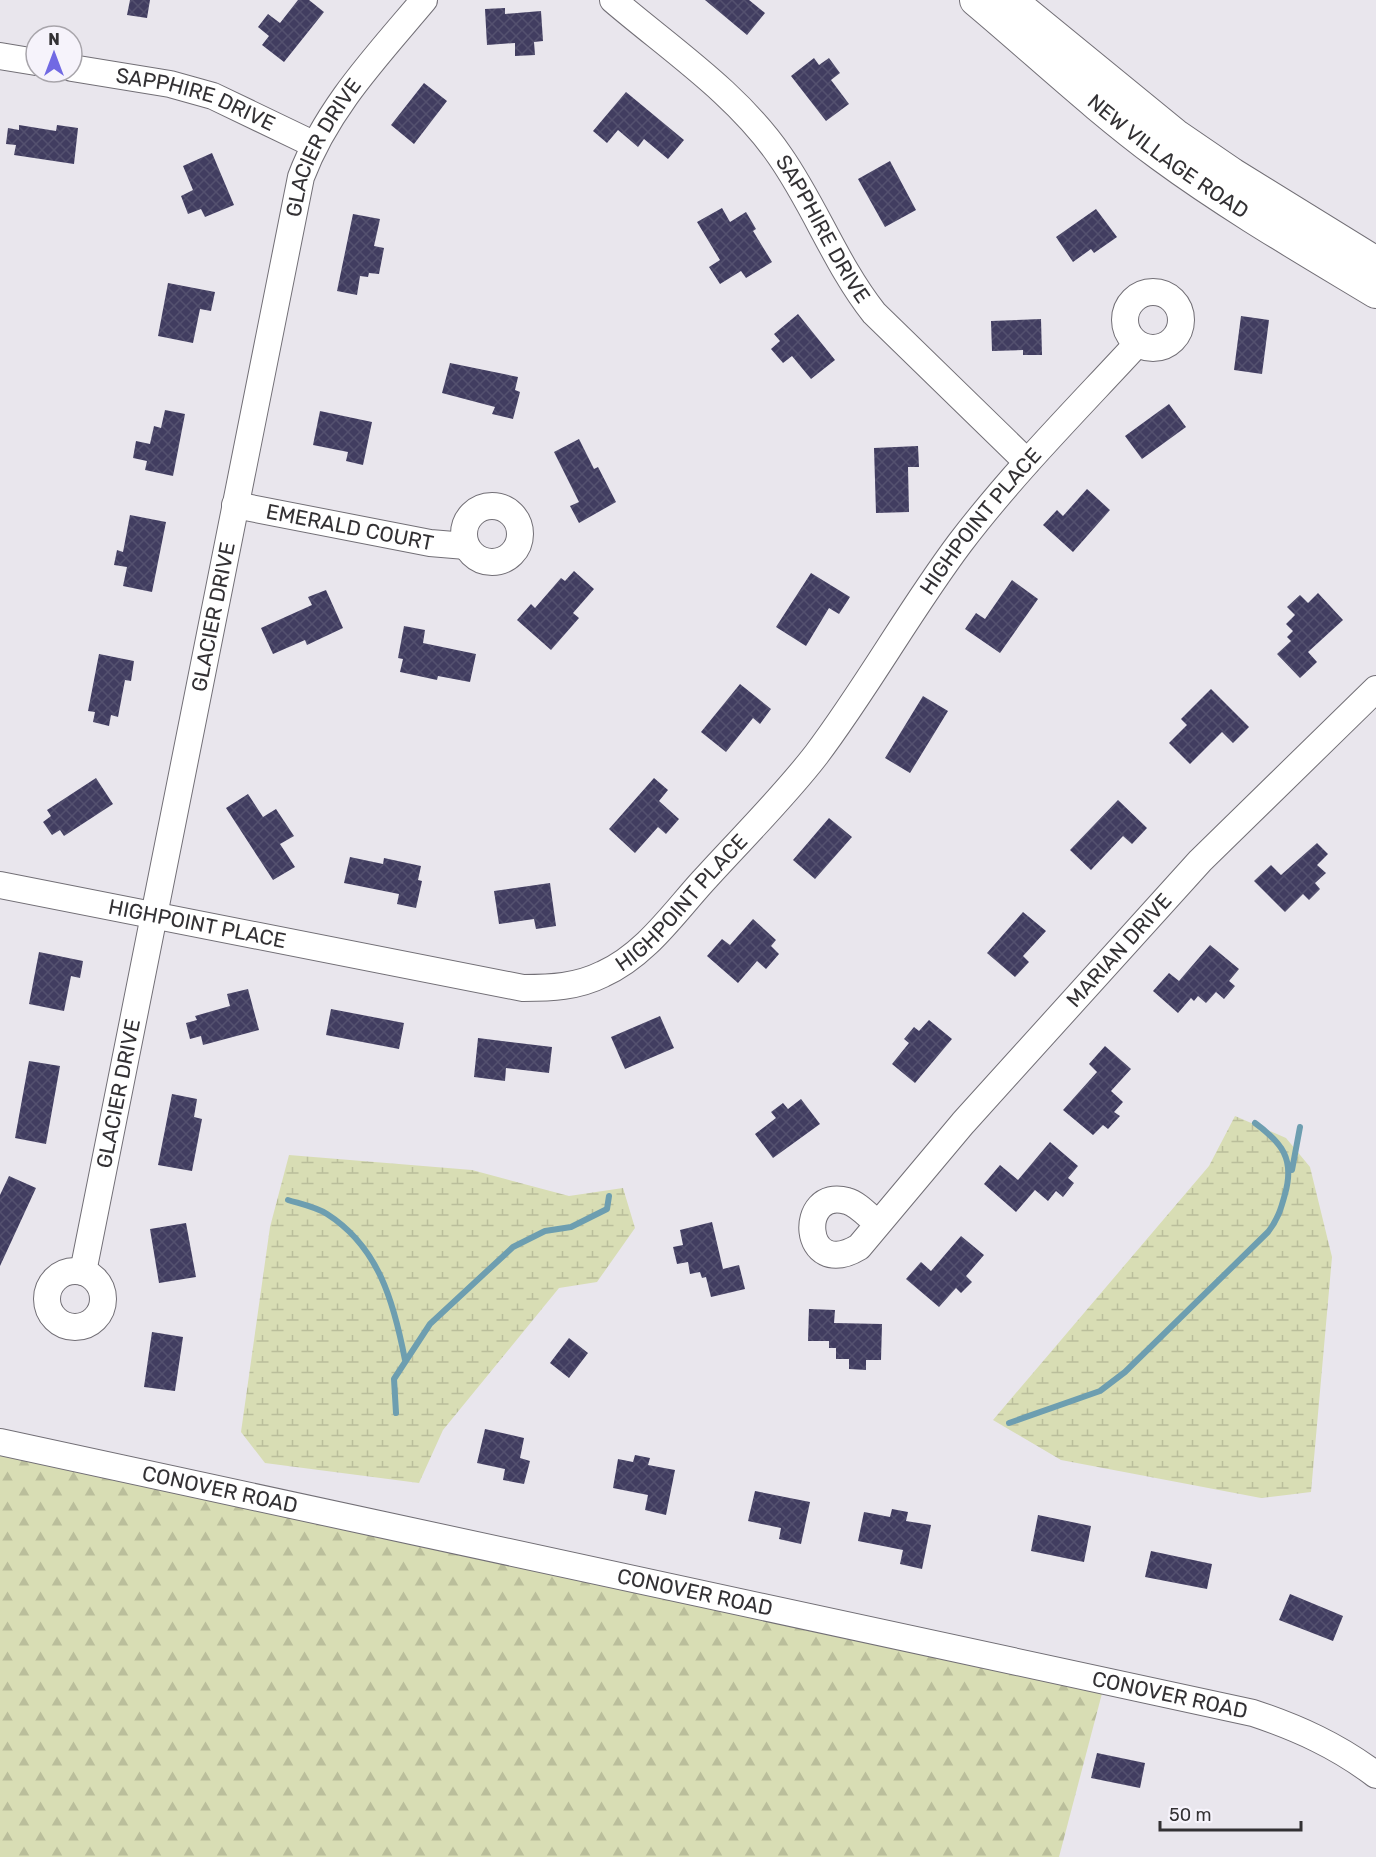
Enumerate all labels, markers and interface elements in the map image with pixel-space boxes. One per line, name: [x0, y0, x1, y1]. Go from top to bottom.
north arrow: [24, 24, 84, 84]
text: N: [48, 30, 60, 49]
street label: SAPPHIRE DRIVE: [114, 62, 279, 136]
street label: GLACIER DRIVE: [280, 73, 366, 219]
street label: NEW VILLAGE ROAD: [1083, 89, 1254, 223]
street label: SAPPHIRE DRIVE: [771, 150, 876, 308]
street label: HIGHPOINT PLACE: [914, 442, 1046, 599]
street label: EMERALD COURT: [264, 498, 436, 555]
street label: GLACIER DRIVE: [186, 540, 240, 694]
street label: HIGHPOINT PLACE: [610, 828, 752, 976]
street label: MARIAN DRIVE: [1061, 888, 1177, 1012]
street label: HIGHPOINT PLACE: [106, 894, 288, 953]
street label: GLACIER DRIVE: [91, 1017, 145, 1170]
street label: CONOVER ROAD: [140, 1460, 300, 1518]
street label: CONOVER ROAD: [615, 1563, 775, 1621]
street label: CONOVER ROAD: [1090, 1666, 1250, 1724]
scale bar: [1160, 1794, 1301, 1832]
text: 50 m: [1169, 1804, 1212, 1826]

